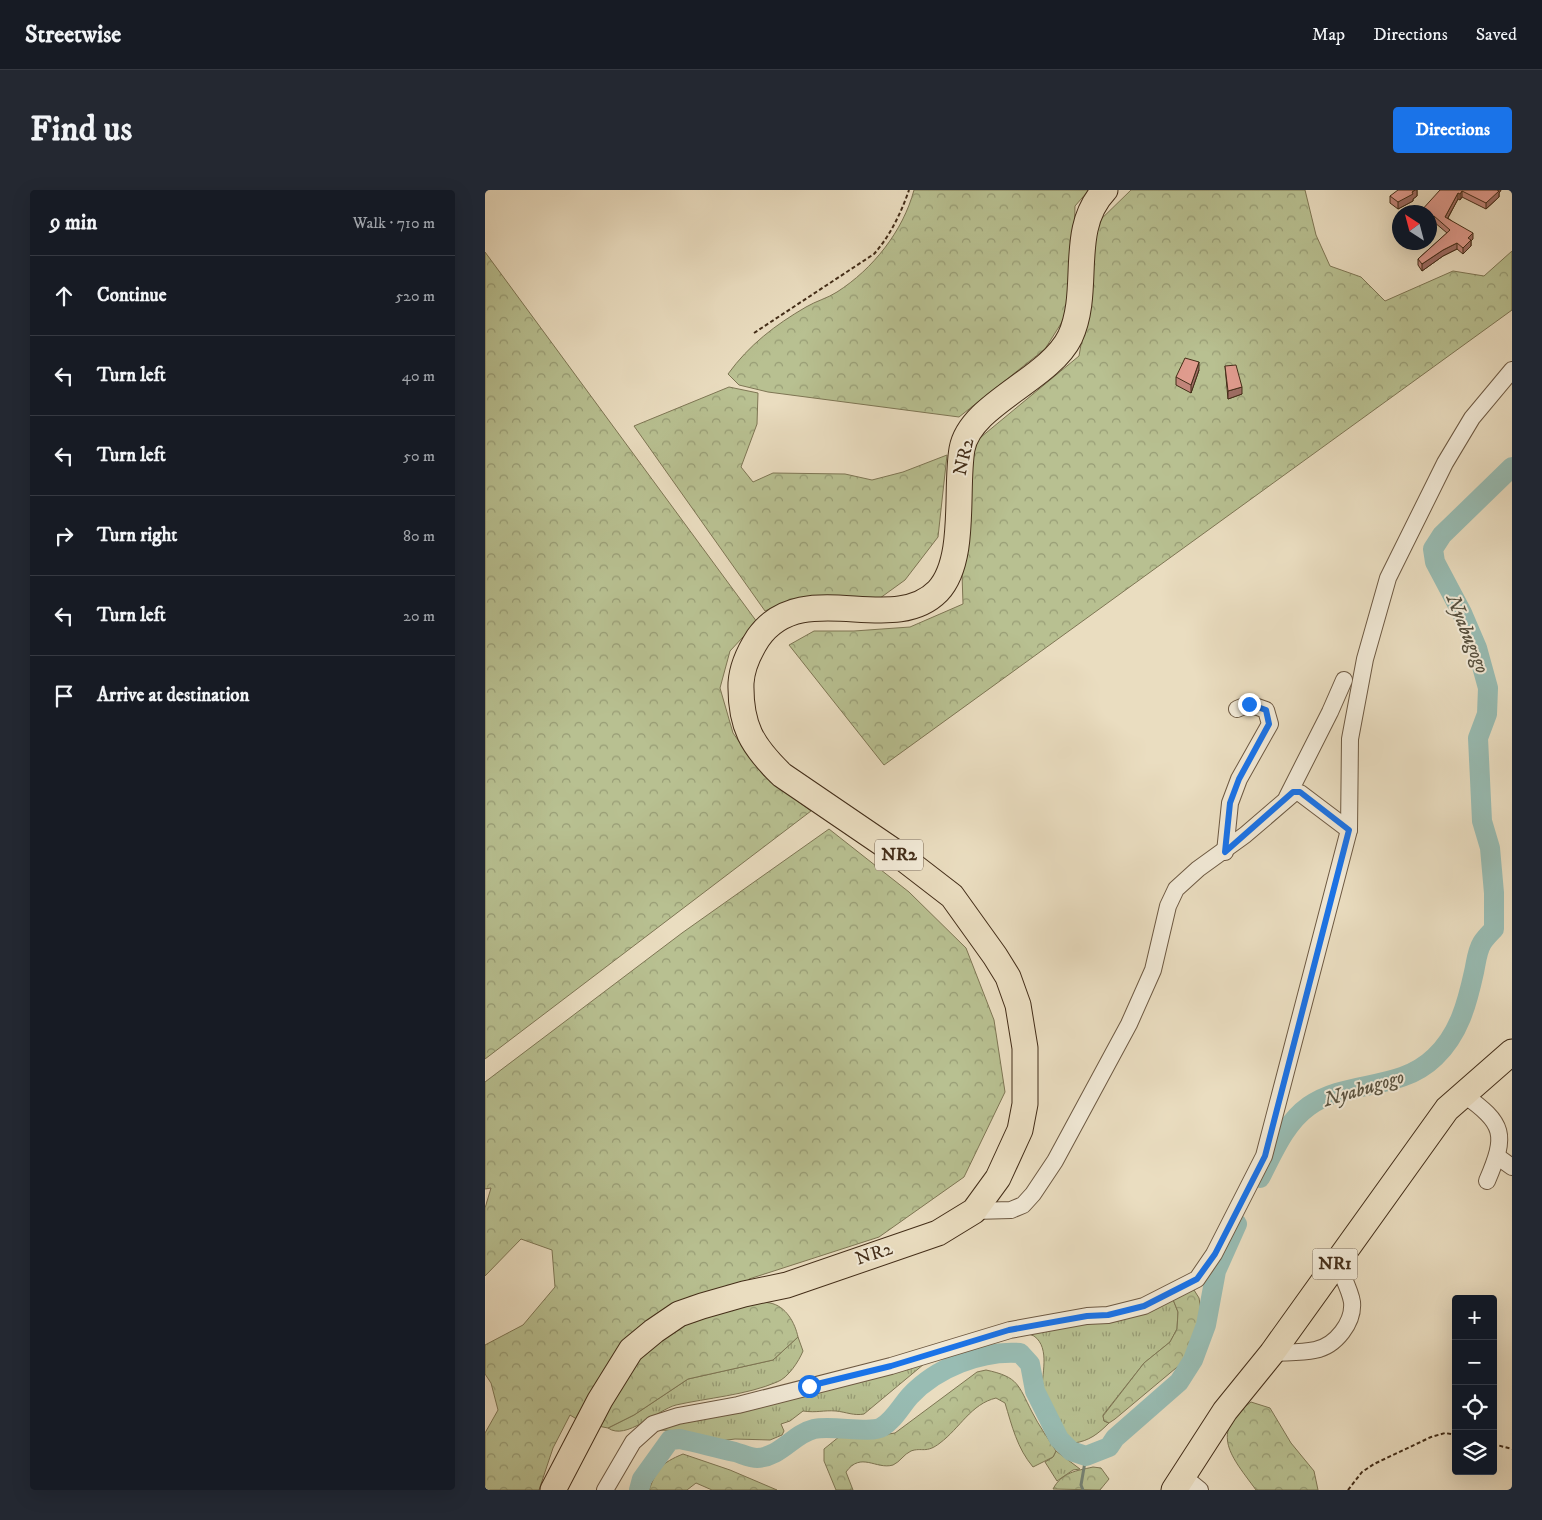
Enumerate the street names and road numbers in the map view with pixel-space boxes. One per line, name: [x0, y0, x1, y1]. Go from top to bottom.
street label: NR2: [949, 435, 980, 478]
road number: NR2: [875, 840, 923, 870]
street label: NR2: [853, 1237, 896, 1271]
road number: NR1: [1313, 1248, 1357, 1280]

